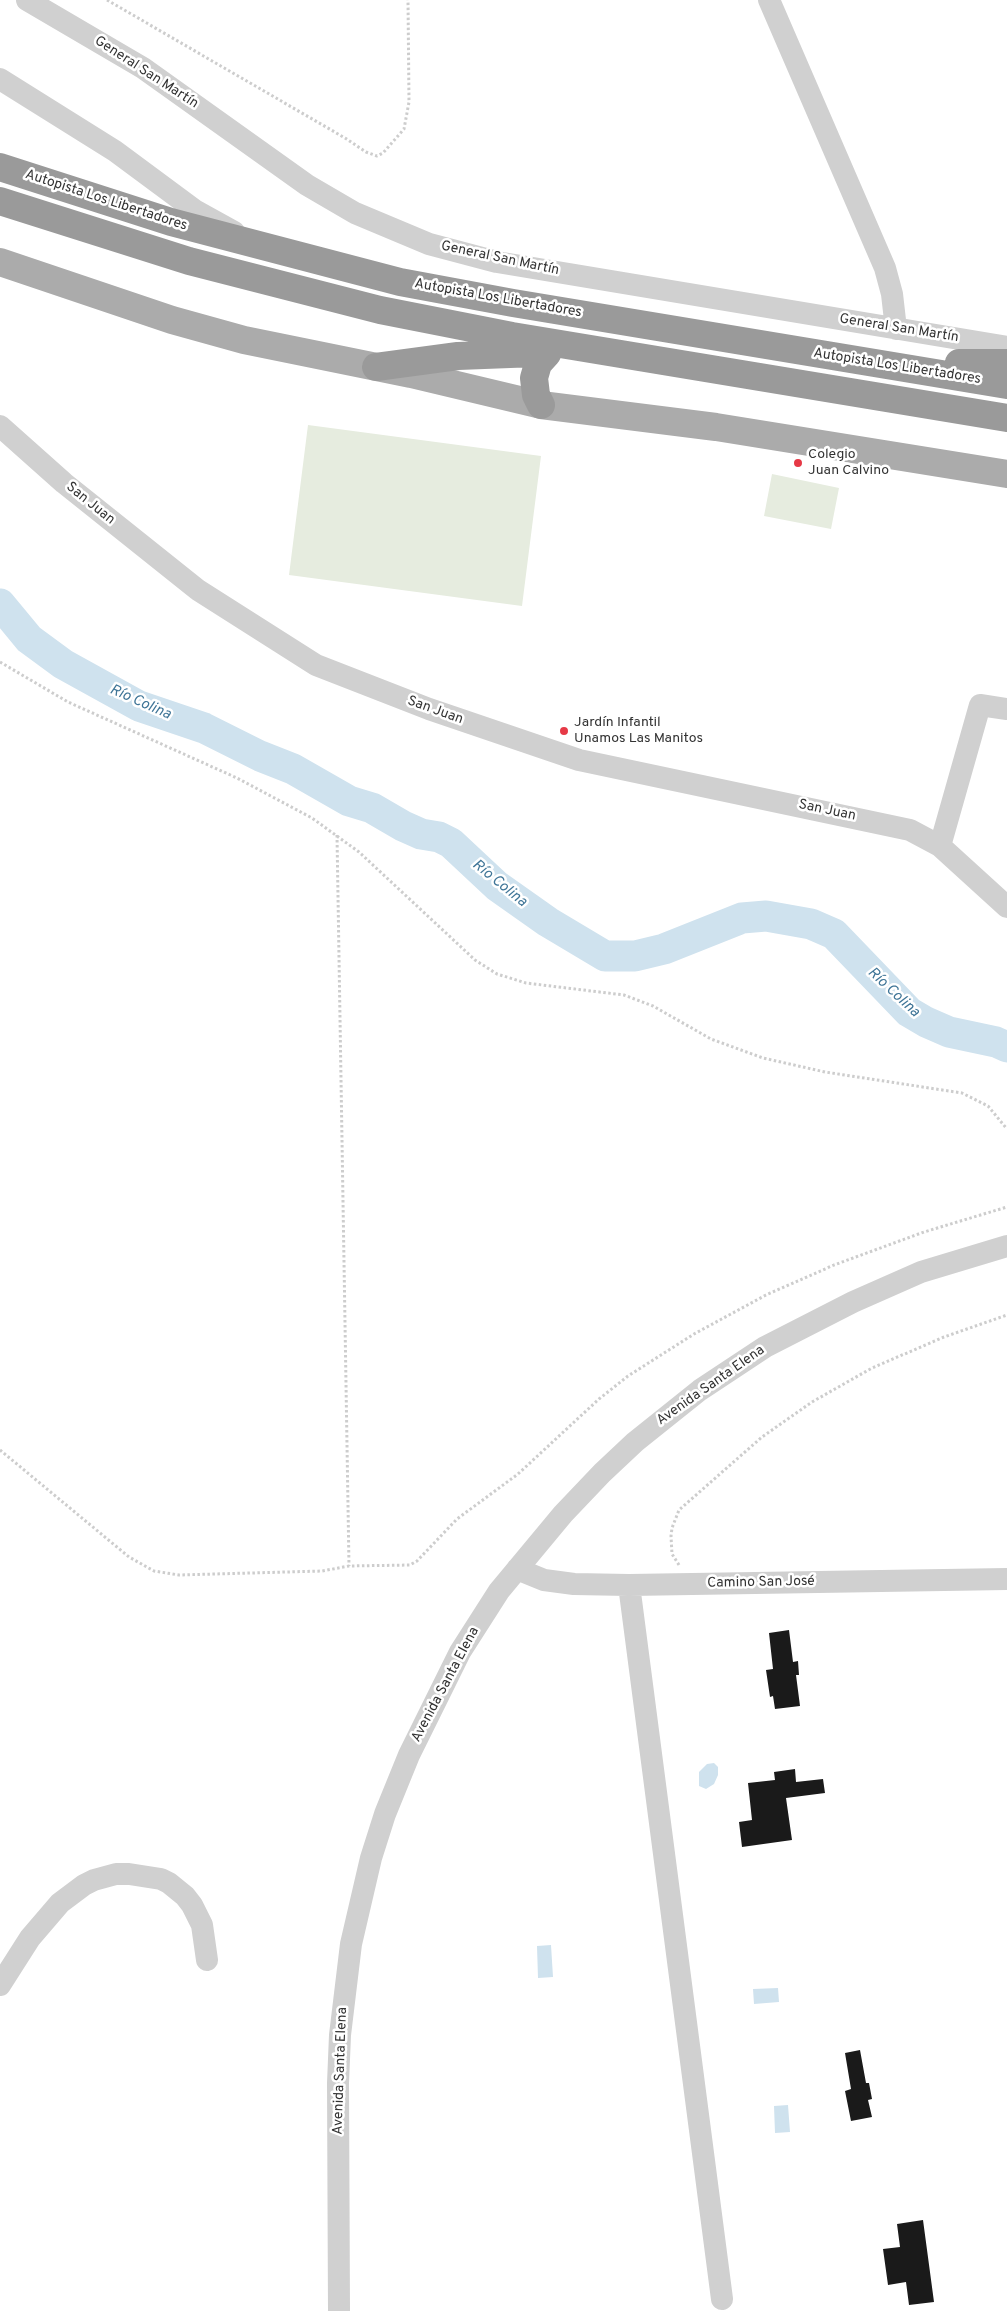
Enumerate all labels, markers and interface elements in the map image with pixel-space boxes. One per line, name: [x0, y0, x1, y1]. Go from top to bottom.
street label: General San Martín: [91, 33, 201, 113]
street label: Autopista Los Libertadores: [23, 167, 189, 235]
street label: General San Martín: [439, 238, 561, 280]
street label: Autopista Los Libertadores: [413, 276, 583, 322]
street label: General San Martín: [838, 311, 960, 347]
street label: Autopista Los Libertadores: [812, 345, 982, 389]
place label: Colegio Juan Calvino: [808, 447, 889, 480]
marker: Colegio Juan Calvino: [792, 457, 804, 469]
street label: San Juan: [62, 479, 118, 529]
water label: Río Colina: [107, 682, 173, 724]
street label: San Juan: [405, 693, 465, 729]
place label: Jardín Infantil Unamos Las Manitos: [574, 715, 703, 748]
marker: Jardín Infantil Unamos Las Manitos: [558, 725, 570, 737]
street label: San Juan: [797, 797, 857, 825]
water label: Río Colina: [468, 857, 530, 911]
water label: Río Colina: [863, 964, 923, 1022]
street label: Avenida Santa Elena: [654, 1342, 768, 1430]
street label: Camino San José: [707, 1574, 815, 1592]
street label: Avenida Santa Elena: [409, 1625, 483, 1745]
street label: Avenida Santa Elena: [330, 2007, 352, 2135]

